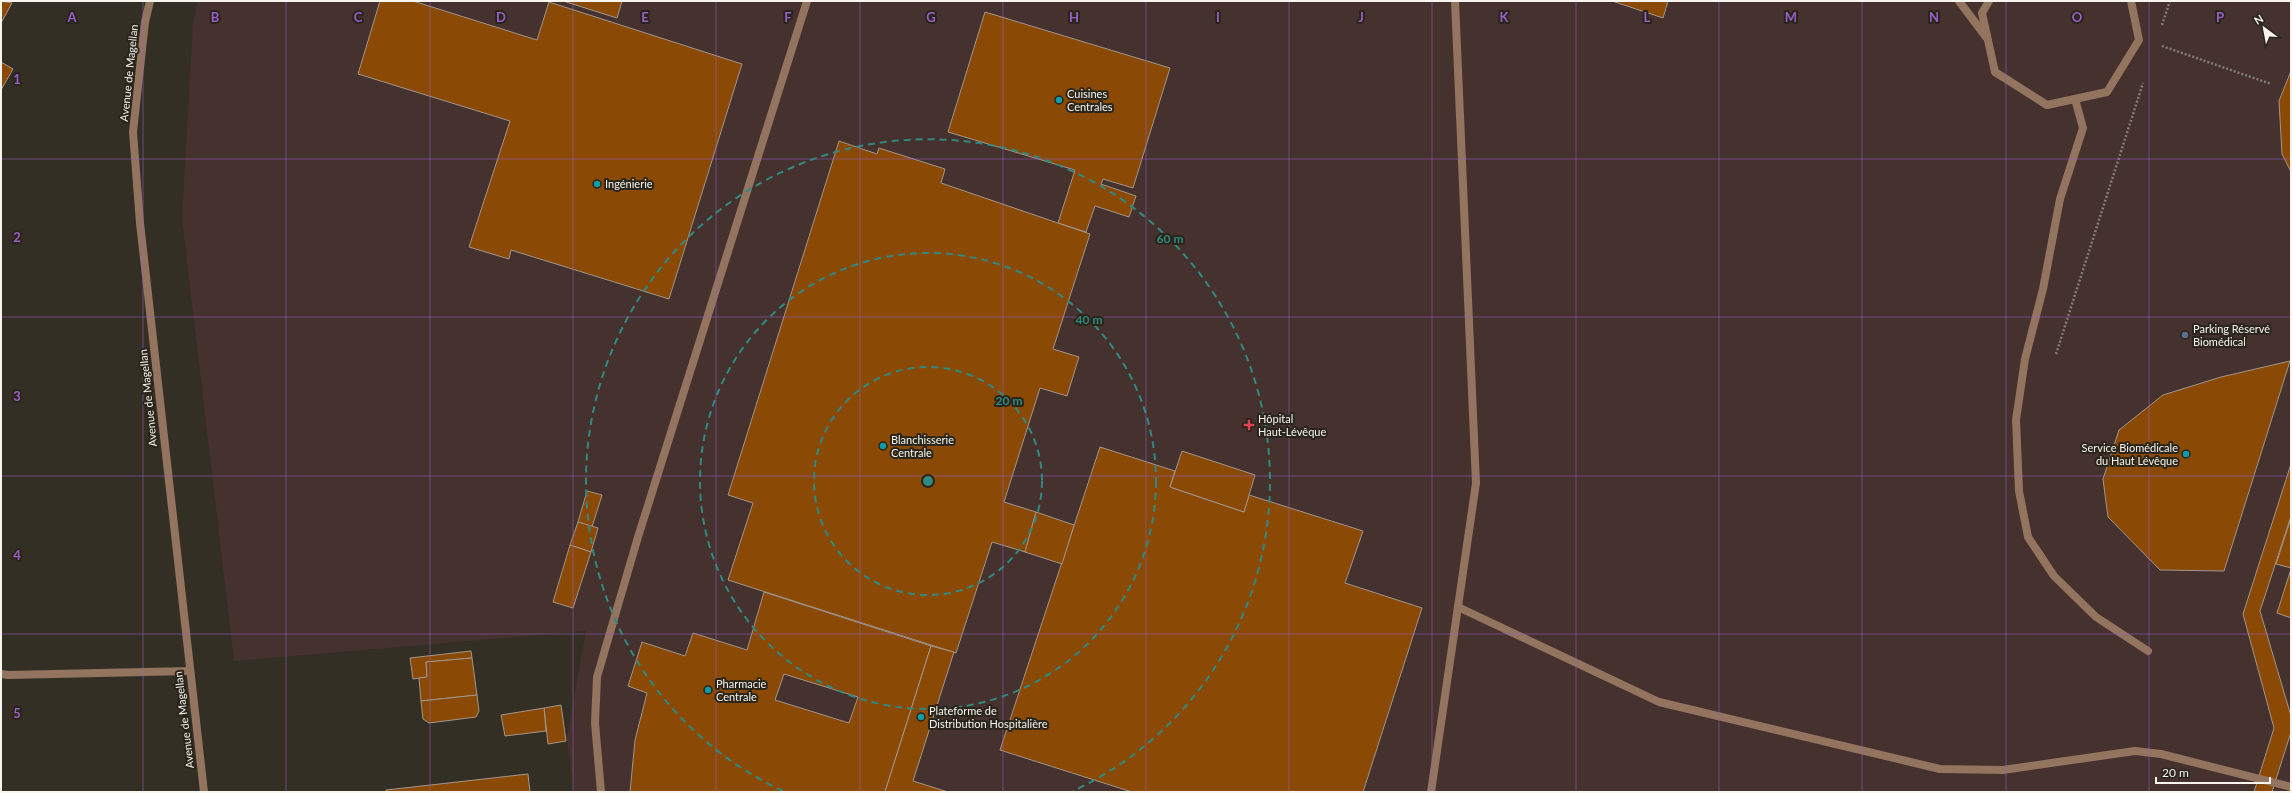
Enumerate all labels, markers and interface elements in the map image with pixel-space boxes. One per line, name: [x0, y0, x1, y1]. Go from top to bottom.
north arrow: [2244, 8, 2284, 48]
text: A: [66, 9, 77, 25]
text: B: [211, 9, 220, 25]
text: C: [354, 9, 363, 25]
text: D: [496, 9, 506, 25]
text: E: [641, 9, 649, 25]
text: F: [784, 9, 792, 25]
text: G: [926, 9, 936, 25]
text: H: [1069, 9, 1079, 25]
text: I: [1216, 9, 1220, 25]
text: J: [1358, 9, 1364, 25]
text: K: [1500, 9, 1510, 25]
text: L: [1644, 9, 1651, 25]
text: M: [1785, 9, 1797, 25]
text: N: [1929, 9, 1939, 25]
text: O: [2072, 9, 2083, 25]
text: P: [2216, 9, 2224, 25]
text: N: [2251, 11, 2265, 27]
street label: Avenue de Magellan: [117, 24, 140, 122]
text: 1: [13, 71, 21, 87]
place label: Cuisines Centrales: [1067, 87, 1113, 113]
marker: Cuisines Centrales: [1054, 95, 1064, 105]
place label: Ingénierie: [605, 177, 653, 190]
marker: Ingénierie: [592, 179, 602, 189]
text: 2: [13, 229, 21, 245]
text: 60 m: [1157, 231, 1183, 246]
text: 40 m: [1076, 312, 1102, 327]
place label: Parking Réservé Biomédical: [2193, 322, 2270, 348]
marker: Parking Réservé Biomédical: [2180, 330, 2190, 340]
street label: Avenue de Magellan: [136, 349, 159, 447]
text: 3: [13, 388, 21, 404]
text: 20 m: [996, 393, 1022, 408]
place label: Hôpital Haut-Lévêque: [1258, 412, 1326, 438]
marker: Hôpital Haut-Lévêque: [1243, 419, 1255, 431]
place label: Blanchisserie Centrale: [891, 433, 954, 459]
marker: Blanchisserie Centrale: [878, 441, 888, 451]
place label: Service Biomédicale du Haut Lévêque: [2082, 441, 2178, 467]
marker: Service Biomédicale du Haut Lévêque: [2181, 449, 2191, 459]
centre of rings: [921, 474, 935, 488]
text: 4: [13, 547, 21, 563]
street label: Avenue de Magellan: [171, 671, 196, 769]
place label: Pharmacie Centrale: [716, 677, 767, 703]
marker: Pharmacie Centrale: [703, 685, 713, 695]
place label: Plateforme de Distribution Hospitalière: [929, 704, 1048, 730]
text: 5: [13, 705, 21, 721]
marker: Plateforme de Distribution Hospitalière: [916, 712, 926, 722]
scale bar: [2156, 759, 2270, 785]
text: 20 m: [2162, 765, 2189, 780]

